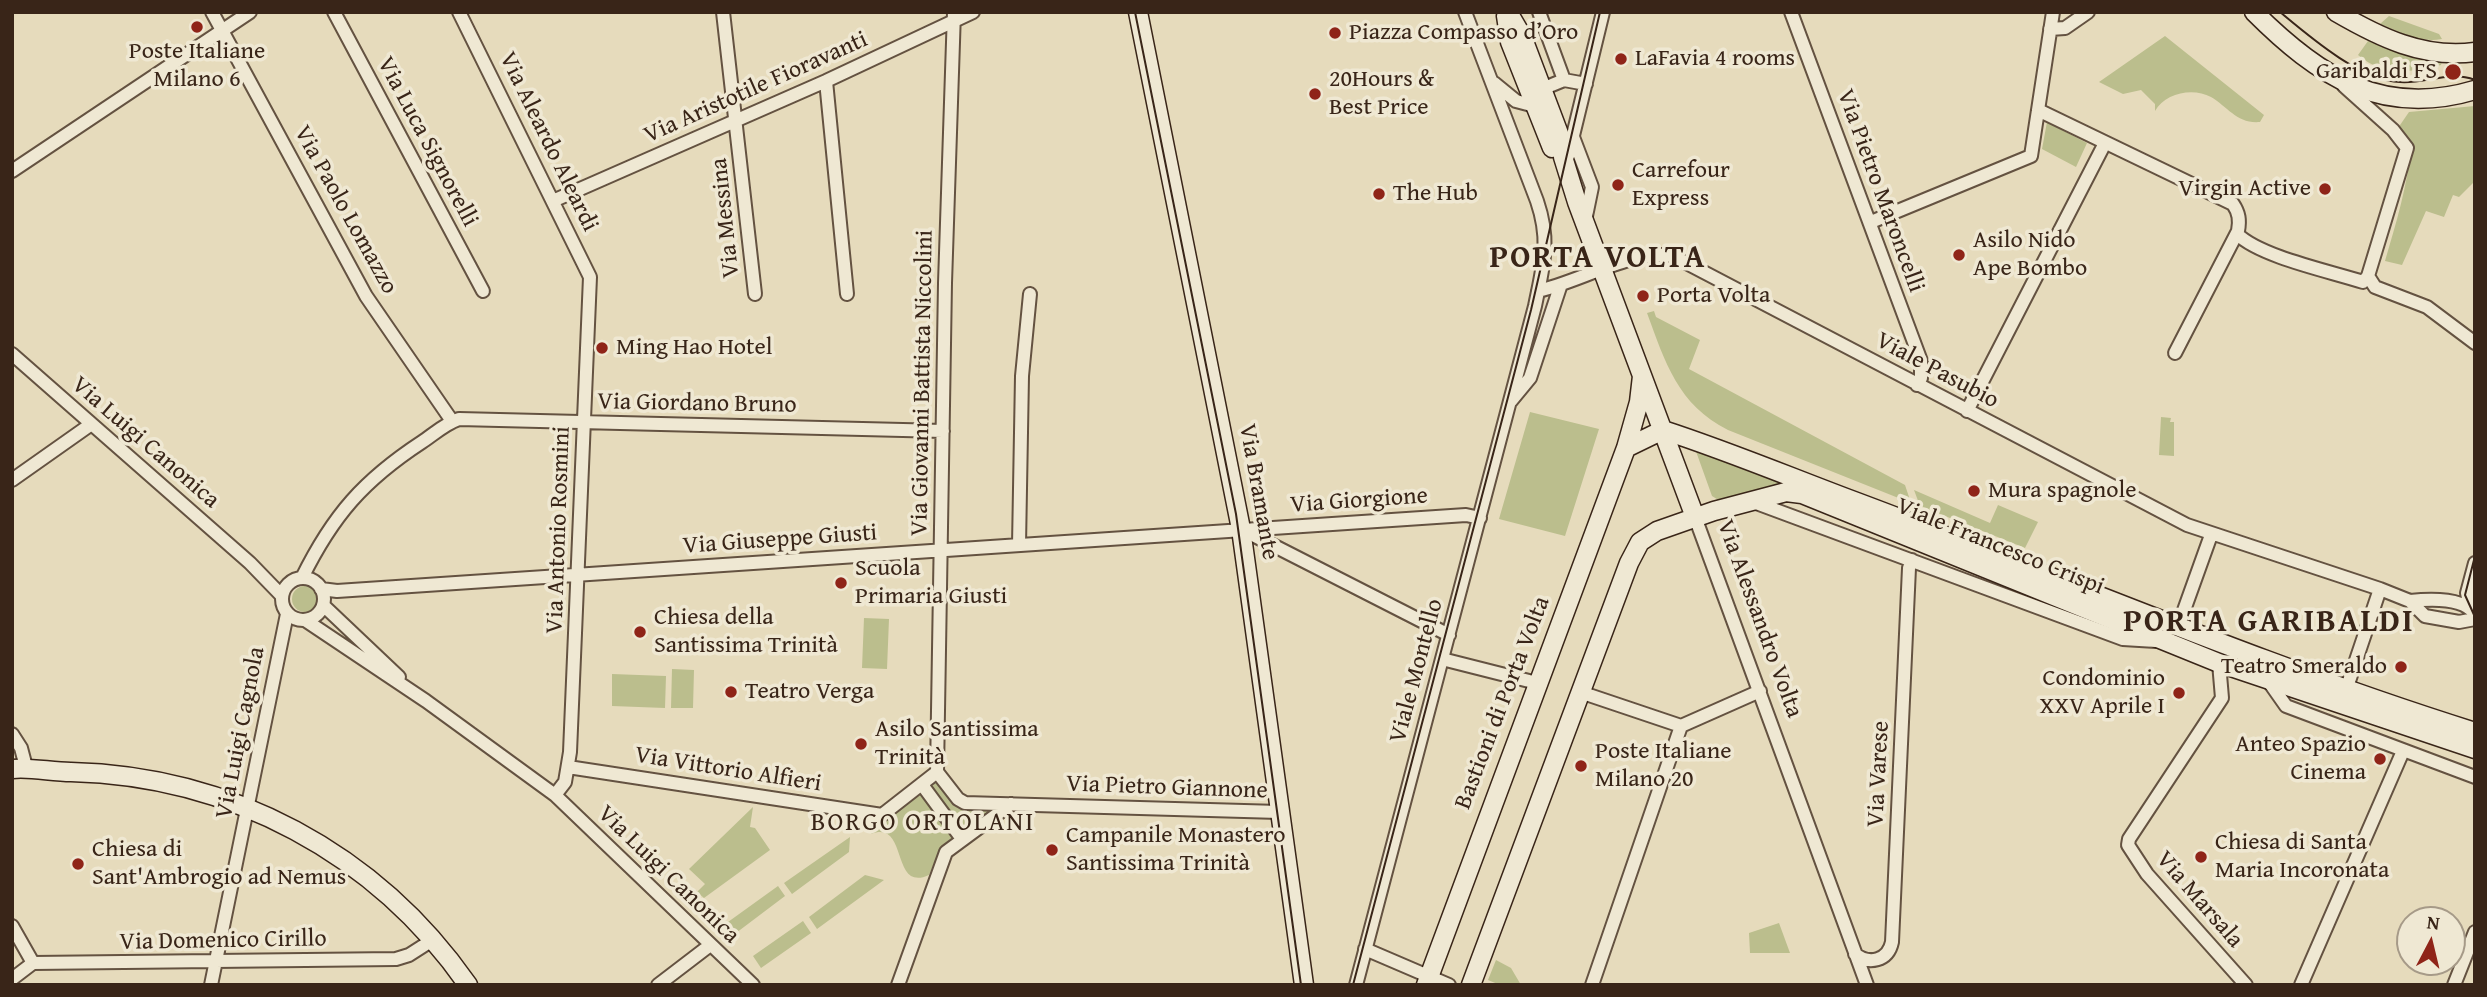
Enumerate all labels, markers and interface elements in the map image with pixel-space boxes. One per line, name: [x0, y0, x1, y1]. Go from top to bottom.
marker: Poste Italiane Milano 6: [189, 19, 205, 35]
place label: Piazza Compasso d’Oro: [1349, 19, 1578, 47]
marker: Piazza Compasso d’Oro: [1327, 25, 1343, 41]
street label: Via Aristotile Fioravanti: [640, 26, 872, 150]
place label: Poste Italiane Milano 6: [129, 38, 265, 94]
place label: LaFavia 4 rooms: [1635, 45, 1795, 73]
street label: Via Aleardo Aleardi: [492, 48, 604, 236]
marker: LaFavia 4 rooms: [1613, 51, 1629, 67]
street label: Via Luca Signorelli: [370, 52, 484, 232]
place label: Garibaldi FS: [2316, 58, 2437, 86]
marker: Garibaldi FS: [2443, 62, 2463, 82]
place label: 20Hours & Best Price: [1329, 66, 1434, 122]
marker: 20Hours & Best Price: [1307, 86, 1323, 102]
street label: Via Pietro Maroncelli: [1830, 86, 1930, 296]
street label: Via Paolo Lomazzo: [287, 121, 403, 299]
street label: Via Messina: [705, 157, 747, 279]
place label: Carrefour Express: [1632, 157, 1730, 213]
place label: Virgin Active: [2178, 175, 2311, 203]
marker: Carrefour Express: [1610, 177, 1626, 193]
place label: The Hub: [1393, 180, 1478, 208]
marker: Virgin Active: [2317, 181, 2333, 197]
marker: The Hub: [1371, 186, 1387, 202]
place label: Asilo Nido Ape Bombo: [1973, 227, 2087, 283]
street label: Via Giovanni Battista Niccolini: [906, 230, 940, 536]
district label: PORTA VOLTA: [1491, 240, 1705, 278]
marker: Asilo Nido Ape Bombo: [1951, 247, 1967, 263]
place label: Porta Volta: [1657, 282, 1770, 310]
marker: Porta Volta: [1635, 288, 1651, 304]
street label: Viale Pasubio: [1871, 327, 2003, 415]
place label: Ming Hao Hotel: [616, 334, 773, 362]
marker: Ming Hao Hotel: [594, 340, 610, 356]
street label: Via Luigi Canonica: [65, 371, 225, 515]
street label: Via Giordano Bruno: [597, 388, 797, 420]
street label: Via Bramante: [1232, 422, 1284, 562]
street label: Via Antonio Rosmini: [541, 426, 577, 634]
place label: Mura spagnole: [1988, 477, 2136, 505]
street label: Via Giorgione: [1289, 482, 1429, 520]
marker: Mura spagnole: [1966, 483, 1982, 499]
street label: Viale Francesco Crispi: [1892, 492, 2108, 602]
street label: Via Alessandro Volta: [1710, 516, 1808, 722]
street label: Via Giuseppe Giusti: [682, 519, 878, 561]
place label: Scuola Primaria Giusti: [855, 555, 1007, 611]
marker: Scuola Primaria Giusti: [833, 575, 849, 591]
street label: Bastioni di Porta Volta: [1449, 593, 1557, 813]
street label: Viale Montello: [1384, 596, 1450, 746]
place label: Chiesa della Santissima Trinità: [654, 604, 838, 660]
district label: PORTA GARIBALDI: [2125, 604, 2413, 642]
marker: Chiesa della Santissima Trinità: [632, 624, 648, 640]
street label: Via Luigi Cagnola: [210, 645, 272, 821]
place label: Teatro Smeraldo: [2221, 653, 2387, 681]
marker: Teatro Smeraldo: [2393, 659, 2409, 675]
place label: Condominio XXV Aprile I: [2039, 665, 2165, 721]
place label: Teatro Verga: [745, 678, 874, 706]
marker: Teatro Verga: [723, 684, 739, 700]
marker: Condominio XXV Aprile I: [2171, 685, 2187, 701]
place label: Asilo Santissima Trinità: [875, 716, 1039, 772]
street label: Via Varese: [1862, 720, 1896, 828]
place label: Anteo Spazio Cinema: [2235, 731, 2366, 787]
marker: Asilo Santissima Trinità: [853, 736, 869, 752]
place label: Poste Italiane Milano 20: [1595, 738, 1731, 794]
street label: Via Vittorio Alfieri: [633, 741, 823, 799]
marker: Anteo Spazio Cinema: [2372, 751, 2388, 767]
marker: Poste Italiane Milano 20: [1573, 758, 1589, 774]
street label: Via Pietro Giannone: [1066, 770, 1268, 806]
street label: Via Luigi Canonica: [591, 800, 745, 950]
district label: BORGO ORTOLANI: [813, 807, 1033, 839]
place label: Campanile Monastero Santissima Trinità: [1066, 822, 1286, 878]
place label: Chiesa di Santa Maria Incoronata: [2215, 829, 2389, 885]
place label: Chiesa di Sant'Ambrogio ad Nemus: [92, 836, 346, 892]
marker: Campanile Monastero Santissima Trinità: [1044, 842, 1060, 858]
street label: Via Marsala: [2149, 846, 2249, 954]
marker: Chiesa di Santa Maria Incoronata: [2193, 849, 2209, 865]
marker: Chiesa di Sant'Ambrogio ad Nemus: [70, 856, 86, 872]
north arrow: [2396, 906, 2466, 976]
text: N: [2425, 907, 2441, 937]
street label: Via Domenico Cirillo: [119, 925, 327, 957]

